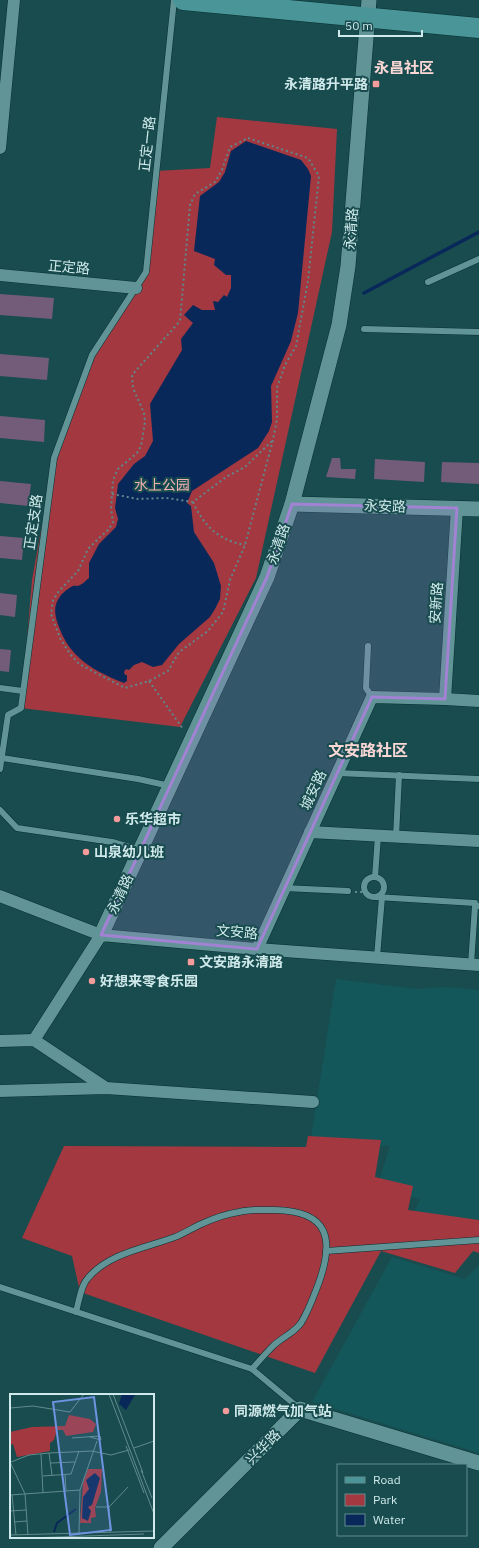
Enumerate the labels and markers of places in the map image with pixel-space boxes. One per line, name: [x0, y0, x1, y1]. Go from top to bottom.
place label: 永清路升平路: [284, 75, 368, 93]
marker: 永清路升平路: [371, 79, 381, 89]
place label: 乐华超市: [125, 810, 181, 828]
marker: 乐华超市: [112, 814, 122, 824]
place label: 山泉幼儿班: [94, 843, 164, 861]
marker: 山泉幼儿班: [81, 847, 91, 857]
place label: 文安路永清路: [199, 953, 283, 971]
marker: 文安路永清路: [186, 957, 196, 967]
place label: 好想来零食乐园: [100, 972, 198, 990]
marker: 好想来零食乐园: [87, 976, 97, 986]
place label: 同源燃气加气站: [234, 1402, 332, 1420]
marker: 同源燃气加气站: [221, 1406, 231, 1416]

